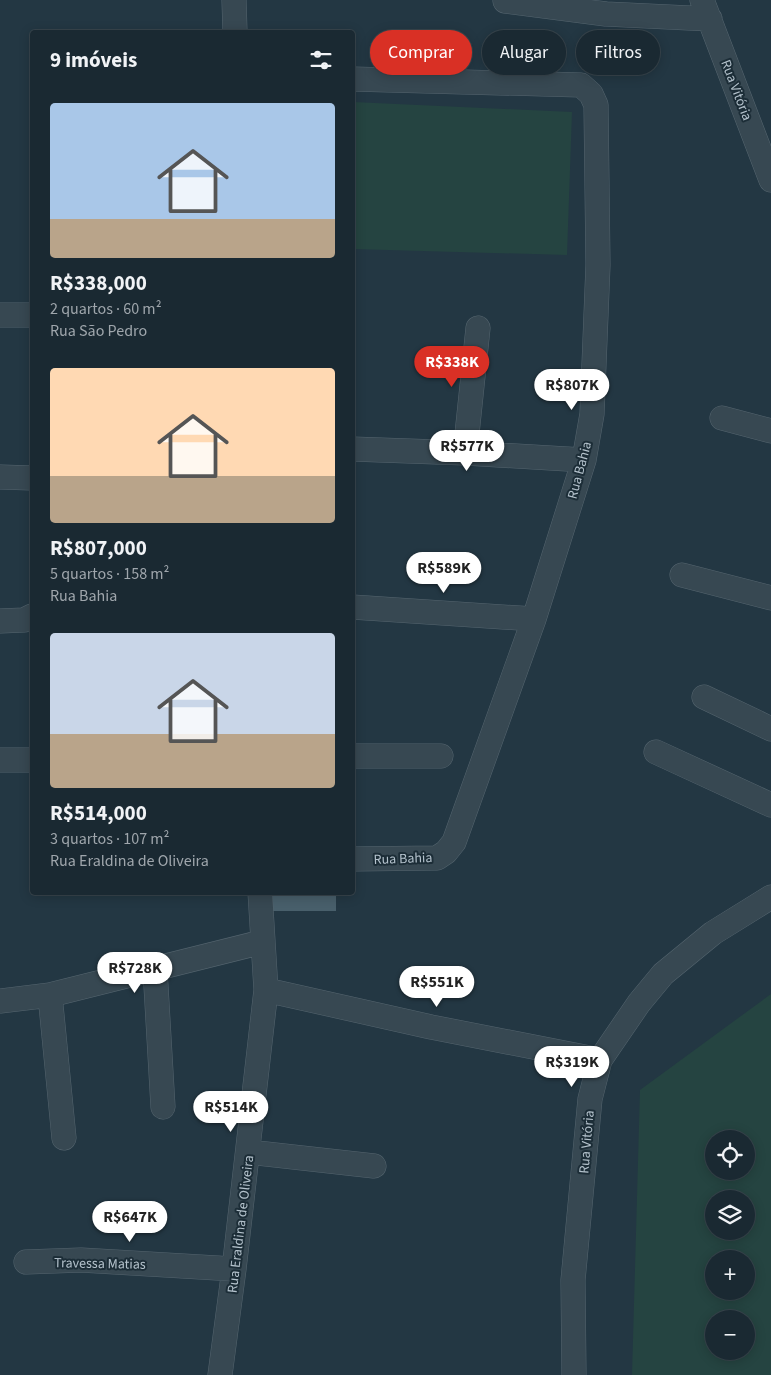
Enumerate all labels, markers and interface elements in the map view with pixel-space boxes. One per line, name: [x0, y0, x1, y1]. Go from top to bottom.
chip: Comprar: [370, 30, 472, 75]
chip: Alugar: [482, 30, 566, 75]
chip: Filtros: [576, 30, 660, 75]
text: 9 imóveis: [50, 45, 137, 75]
icon: filters: [307, 46, 335, 74]
street label: Rua Vitória: [715, 57, 757, 124]
icon: home: [148, 136, 238, 226]
text: R$338,000: [50, 268, 147, 298]
text: 2 quartos · 60 m²: [50, 298, 162, 320]
text: Rua São Pedro: [50, 320, 147, 342]
pin: R$338K: [411, 346, 493, 388]
text: R$338K: [425, 351, 479, 373]
pin: R$807K: [531, 368, 613, 411]
text: R$807K: [545, 374, 599, 396]
icon: home: [148, 401, 238, 491]
pin: R$577K: [426, 430, 508, 472]
text: R$577K: [440, 435, 494, 457]
street label: Rua Bahia: [563, 439, 597, 501]
text: R$807,000: [50, 533, 147, 563]
pin: R$589K: [403, 552, 485, 594]
text: R$589K: [417, 557, 471, 579]
text: 5 quartos · 158 m²: [50, 563, 169, 585]
text: Rua Bahia: [50, 585, 117, 607]
icon: home: [148, 666, 238, 756]
text: R$514,000: [50, 798, 147, 828]
text: 3 quartos · 107 m²: [50, 828, 169, 850]
street label: Rua Bahia: [373, 848, 433, 870]
text: Rua Eraldina de Oliveira: [50, 850, 209, 872]
pin: R$728K: [94, 952, 176, 994]
text: R$728K: [108, 957, 162, 979]
pin: R$551K: [396, 966, 478, 1008]
text: R$551K: [410, 971, 464, 993]
pin: R$319K: [531, 1046, 613, 1088]
text: R$319K: [545, 1051, 599, 1073]
pin: R$514K: [190, 1090, 272, 1133]
text: R$514K: [204, 1096, 258, 1118]
street label: Rua Vitória: [574, 1110, 600, 1175]
map controls: [705, 1130, 755, 1360]
button: locate: [705, 1130, 755, 1180]
street label: Rua Eraldina de Oliveira: [223, 1154, 259, 1294]
button: layers: [705, 1190, 755, 1240]
pin: R$647K: [89, 1200, 171, 1243]
text: R$647K: [103, 1206, 157, 1228]
button: +: [705, 1250, 755, 1300]
street label: Travessa Matias: [54, 1253, 146, 1275]
button: −: [705, 1310, 755, 1360]

